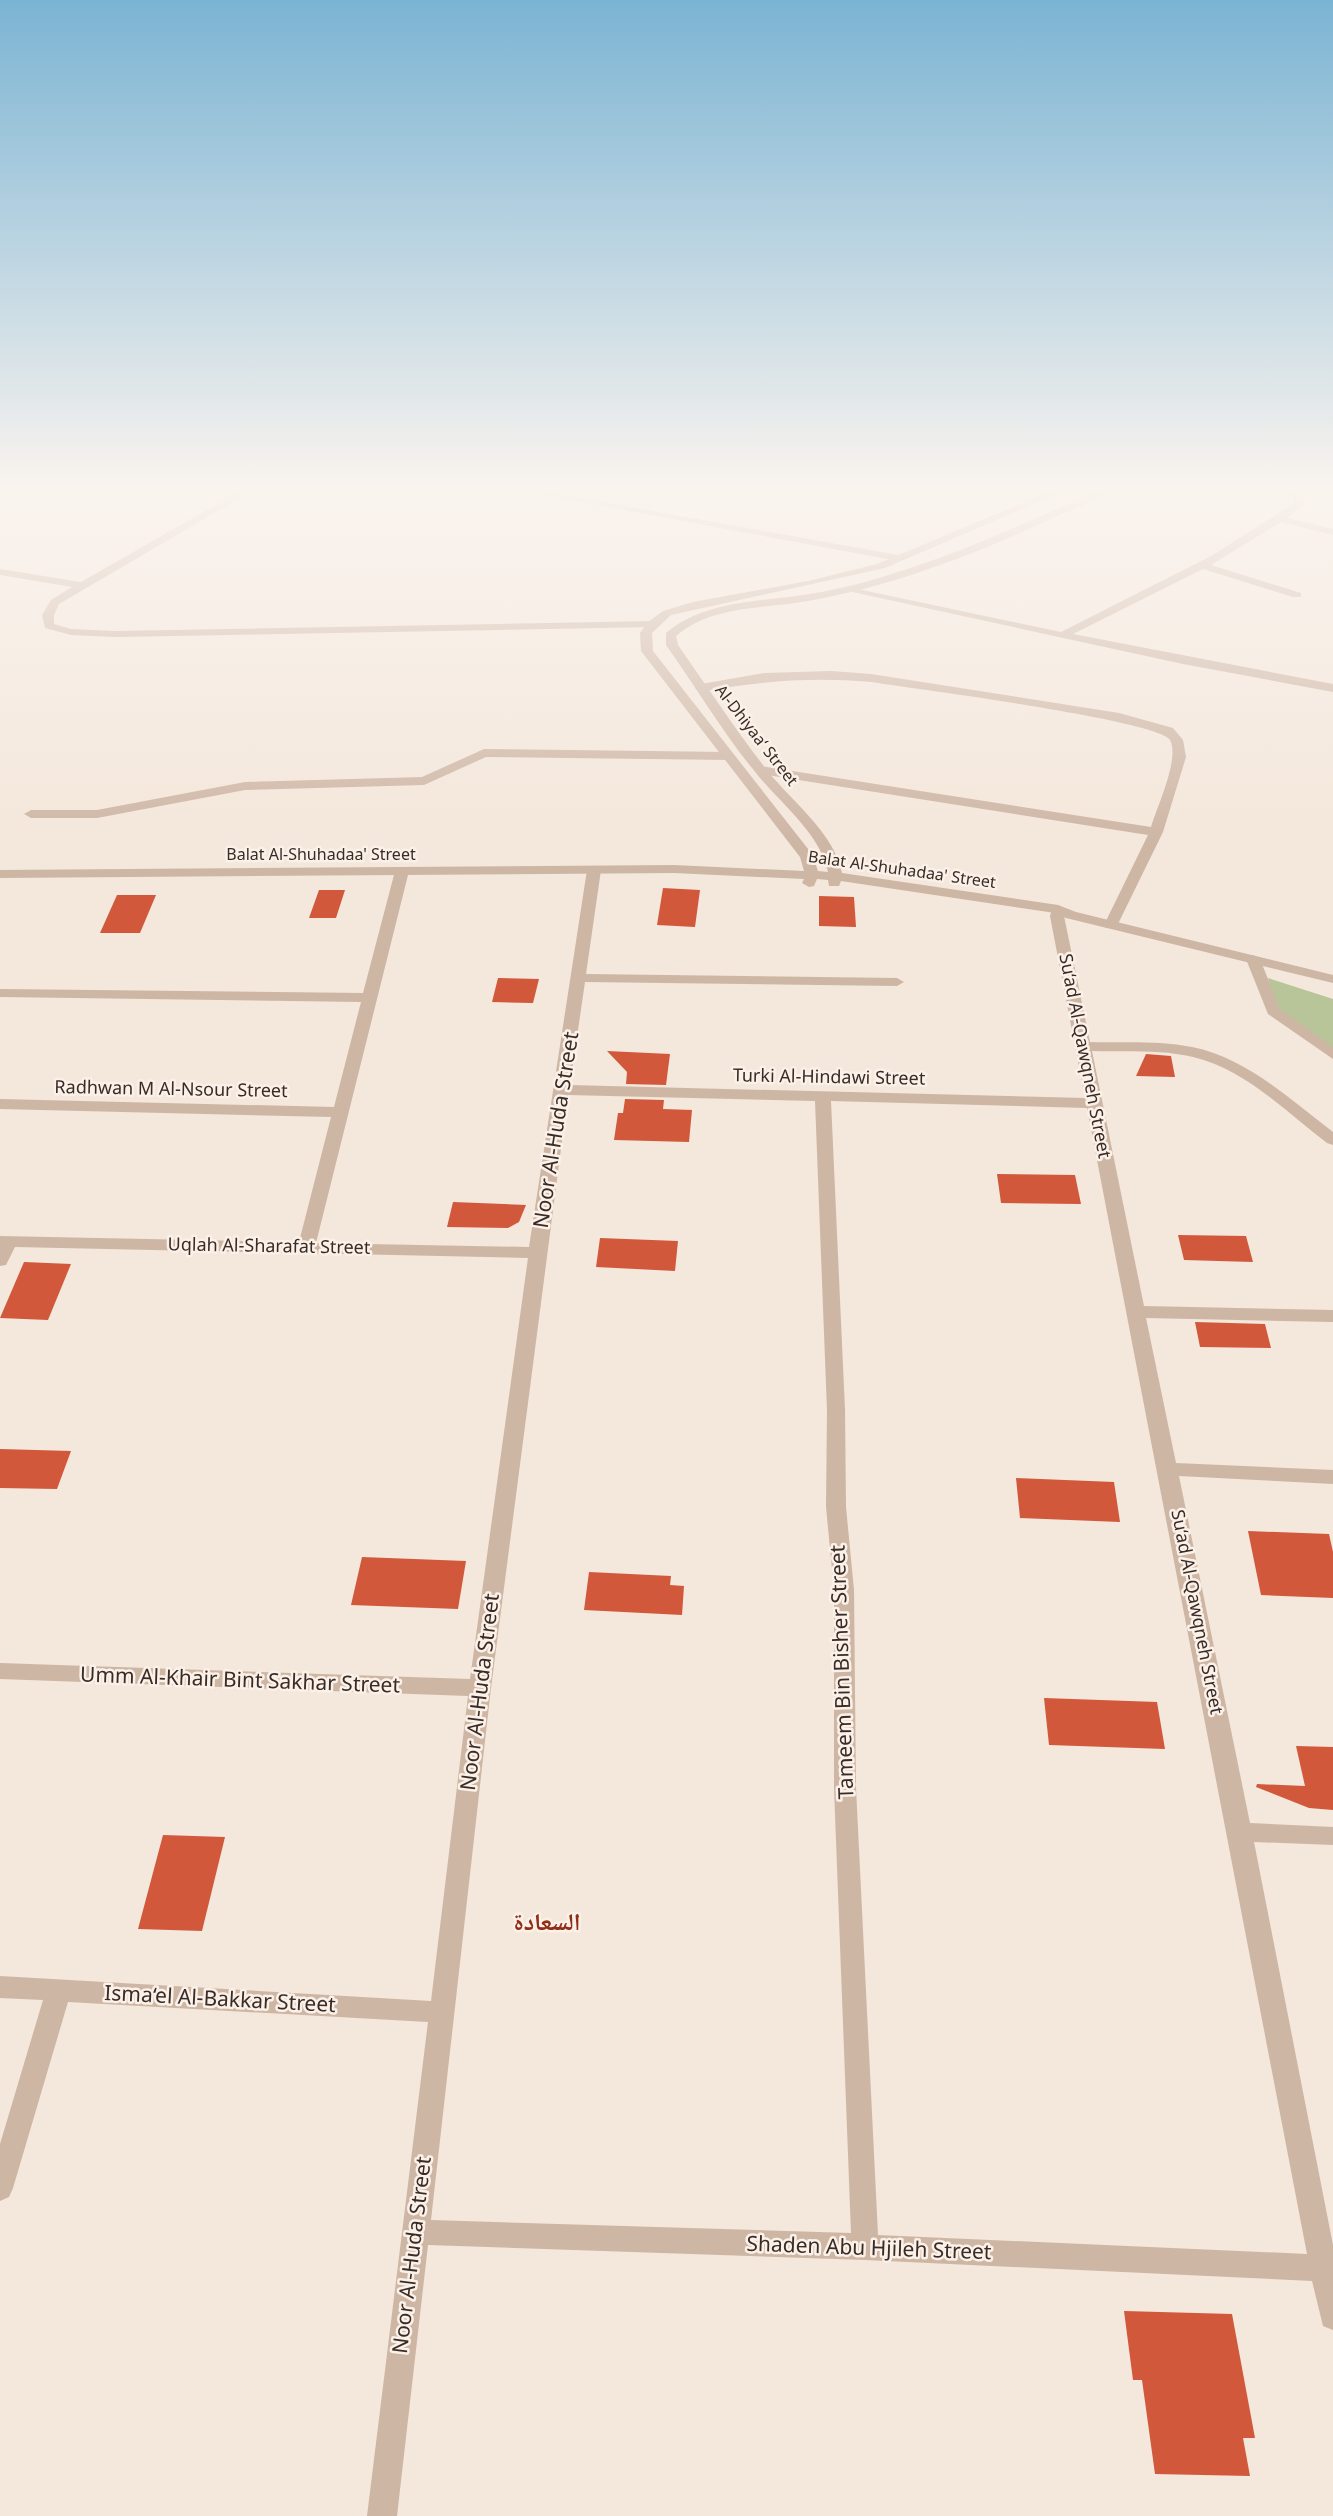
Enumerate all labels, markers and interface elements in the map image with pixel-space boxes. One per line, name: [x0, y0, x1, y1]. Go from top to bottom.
street label: Al-Dhiyaa‘ Street: [710, 680, 804, 790]
street label: Balat Al-Shuhadaa' Street: [226, 843, 416, 865]
street label: Balat Al-Shuhadaa' Street: [807, 845, 998, 893]
street label: Su‘ad Al-Qawqneh Street: [1054, 951, 1118, 1161]
street label: Noor Al-Huda Street: [526, 1029, 584, 1230]
street label: Turki Al-Hindawi Street: [733, 1062, 926, 1090]
street label: Radhwan M Al-Nsour Street: [54, 1074, 288, 1102]
street label: Uqlah Al-Sharafat Street: [167, 1231, 371, 1259]
street label: Su‘ad Al-Qawqneh Street: [1166, 1507, 1230, 1717]
street label: Tameem Bin Bisher Street: [823, 1544, 859, 1800]
street label: Noor Al-Huda Street: [453, 1591, 505, 1792]
street label: Umm Al-Khair Bint Sakhar Street: [80, 1659, 401, 1699]
district label: السعادة: [513, 1904, 581, 1937]
street label: Isma‘el Al-Bakkar Street: [104, 1978, 337, 2018]
street label: Noor Al-Huda Street: [385, 2154, 437, 2355]
street label: Shaden Abu Hjileh Street: [746, 2229, 992, 2265]

